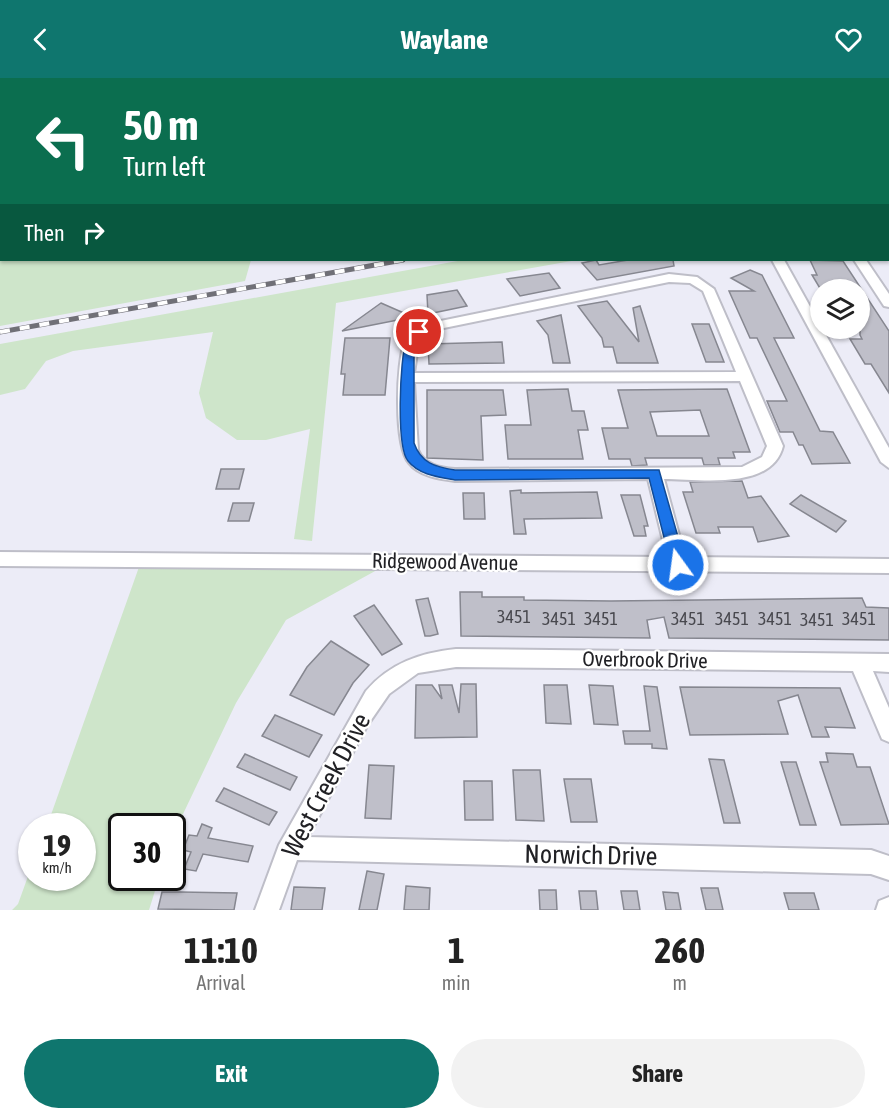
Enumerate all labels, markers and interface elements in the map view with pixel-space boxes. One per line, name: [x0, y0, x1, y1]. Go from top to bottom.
icon: back: [24, 23, 57, 56]
icon: heart: [832, 23, 865, 56]
text: Waylane: [401, 24, 488, 55]
text: 50 m: [123, 101, 198, 149]
icon: left: [24, 102, 102, 180]
text: Turn left: [123, 151, 206, 182]
icon: right: [77, 216, 110, 249]
text: Then: [24, 220, 65, 246]
map controls: [810, 279, 870, 339]
button: layers: [810, 279, 870, 339]
pin: [393, 306, 444, 357]
icon: arrive: [402, 315, 435, 348]
position arrow: [646, 533, 710, 597]
street label: Ridgewood Avenue: [372, 548, 518, 574]
house number: 3451: [497, 606, 531, 627]
house number: 3451: [542, 608, 576, 629]
house number: 3451: [584, 608, 618, 629]
house number: 3451: [671, 608, 705, 629]
house number: 3451: [715, 608, 749, 629]
house number: 3451: [758, 608, 792, 629]
house number: 3451: [842, 608, 876, 629]
house number: 3451: [800, 609, 834, 630]
street label: Overbrook Drive: [582, 646, 708, 672]
street label: West Creek Drive: [276, 708, 376, 862]
speed limit sign: 30: [108, 813, 186, 891]
text: 19: [43, 828, 71, 862]
street label: Norwich Drive: [524, 839, 658, 871]
text: km/h: [42, 859, 72, 876]
text: 11:10: [184, 929, 258, 971]
text: 1: [448, 929, 465, 971]
text: 260: [654, 929, 705, 971]
text: Arrival: [196, 971, 245, 994]
text: min: [442, 971, 471, 994]
text: m: [673, 971, 687, 994]
button: Exit: [24, 1039, 439, 1108]
button: Share: [451, 1039, 865, 1108]

